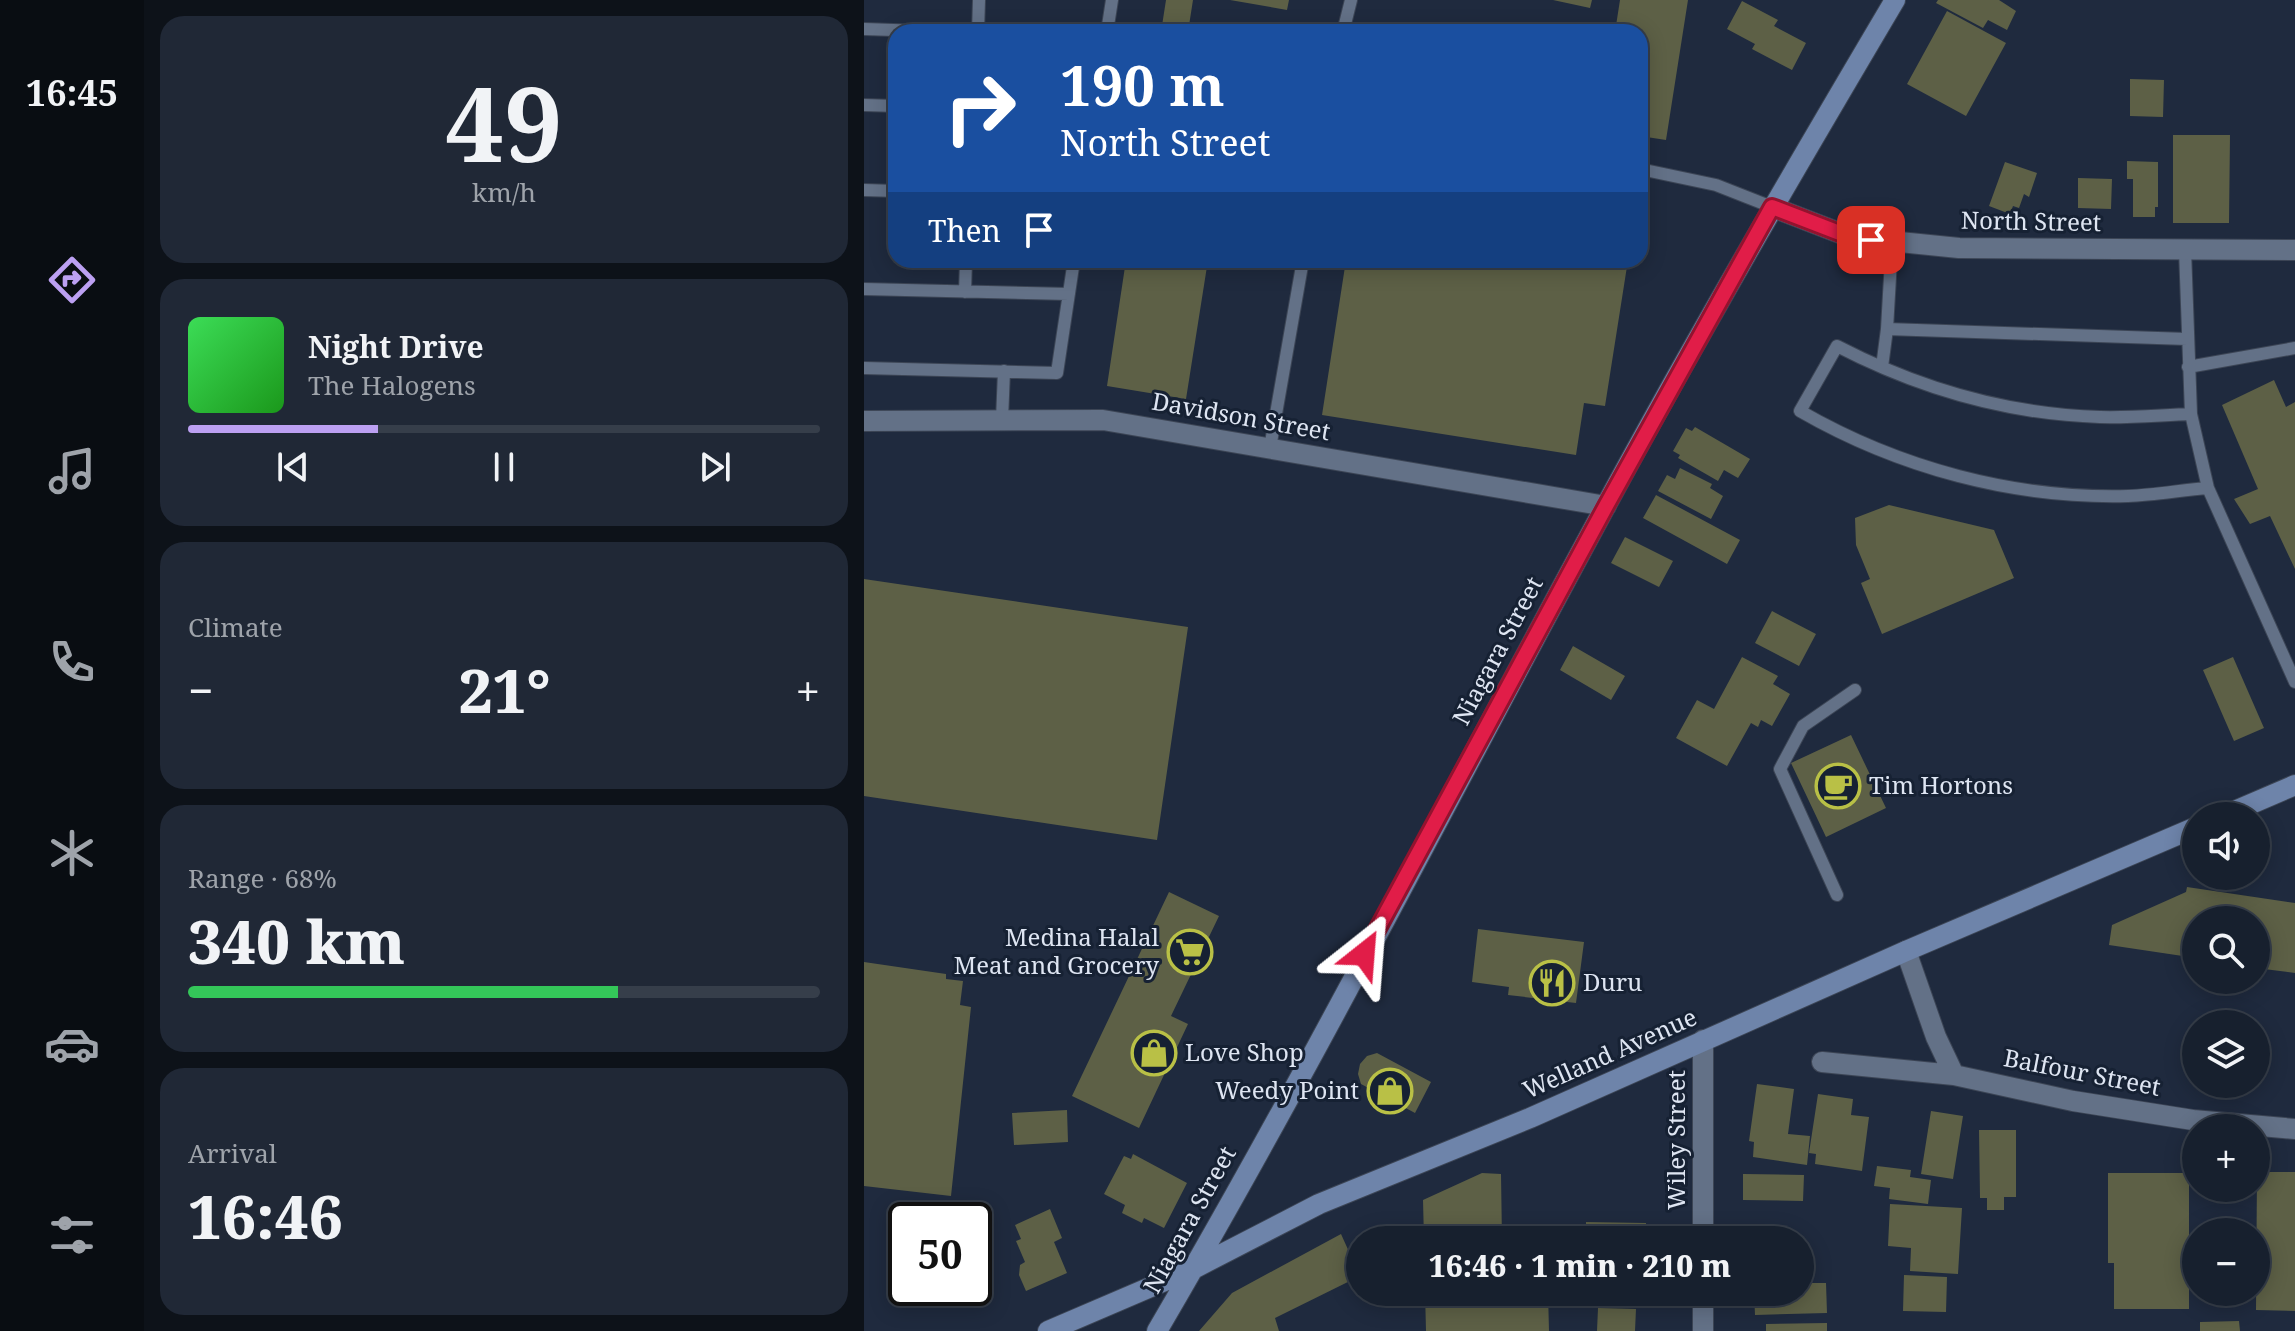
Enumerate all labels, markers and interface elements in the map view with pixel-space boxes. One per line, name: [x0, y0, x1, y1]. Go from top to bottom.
text: 190 m: [1060, 46, 1225, 122]
text: 49: [445, 51, 563, 192]
icon: right: [928, 56, 1032, 160]
text: 16:45: [26, 68, 118, 117]
text: North Street: [1060, 118, 1271, 167]
text: km/h: [472, 174, 536, 210]
street label: North Street: [1961, 203, 2101, 238]
pin: [1837, 206, 1905, 274]
icon: arrive: [1017, 208, 1061, 252]
text: Then: [928, 210, 1001, 251]
icon: arrive: [1849, 218, 1893, 262]
icon: directions: [44, 252, 100, 308]
text: Night Drive: [308, 326, 484, 367]
text: The Halogens: [308, 367, 476, 403]
street label: Davidson Street: [1149, 384, 1333, 447]
icon: music: [44, 443, 100, 499]
icon: previous: [271, 445, 315, 489]
icon: pause: [482, 445, 526, 489]
icon: next: [693, 445, 737, 489]
street label: Niagara Street: [1444, 570, 1550, 730]
text: Climate: [188, 609, 283, 645]
icon: phone: [44, 634, 100, 690]
text: 21°: [458, 649, 550, 731]
text: −: [188, 660, 213, 720]
text: +: [795, 660, 820, 720]
cafe icon: Tim Hortons: [1814, 762, 1862, 810]
place label: Tim Hortons: [1869, 768, 2013, 801]
map controls: [2182, 802, 2270, 1306]
button: sound: [2182, 802, 2270, 890]
icon: climate: [44, 825, 100, 881]
text: Range · 68%: [188, 860, 337, 896]
text: 340 km: [188, 900, 405, 982]
button: search: [2182, 906, 2270, 994]
position arrow: [1322, 912, 1406, 996]
place label: Medina Halal Meat and Grocery: [954, 920, 1160, 981]
supermarket icon: Medina Halal Meat and Grocery: [1166, 928, 1214, 976]
restaurant icon: Duru: [1528, 959, 1576, 1007]
place label: Duru: [1583, 965, 1642, 998]
street label: Welland Avenue: [1517, 999, 1702, 1106]
button: layers: [2182, 1010, 2270, 1098]
icon: car: [44, 1016, 100, 1072]
shop icon: Love Shop: [1130, 1029, 1178, 1077]
place label: Love Shop: [1185, 1035, 1304, 1068]
street label: Balfour Street: [2001, 1040, 2164, 1103]
shop icon: Weedy Point: [1366, 1067, 1414, 1115]
street label: Wiley Street: [1659, 1070, 1692, 1210]
place label: Weedy Point: [1215, 1073, 1359, 1106]
button: +: [2182, 1114, 2270, 1202]
text: Arrival: [188, 1135, 277, 1171]
street label: Niagara Street: [1135, 1140, 1243, 1299]
text: 16:46: [188, 1175, 343, 1257]
speed limit sign: 50: [888, 1202, 992, 1306]
icon: filters: [44, 1207, 100, 1263]
button: −: [2182, 1218, 2270, 1306]
text: 16:46 · 1 min · 210 m: [1429, 1245, 1731, 1286]

